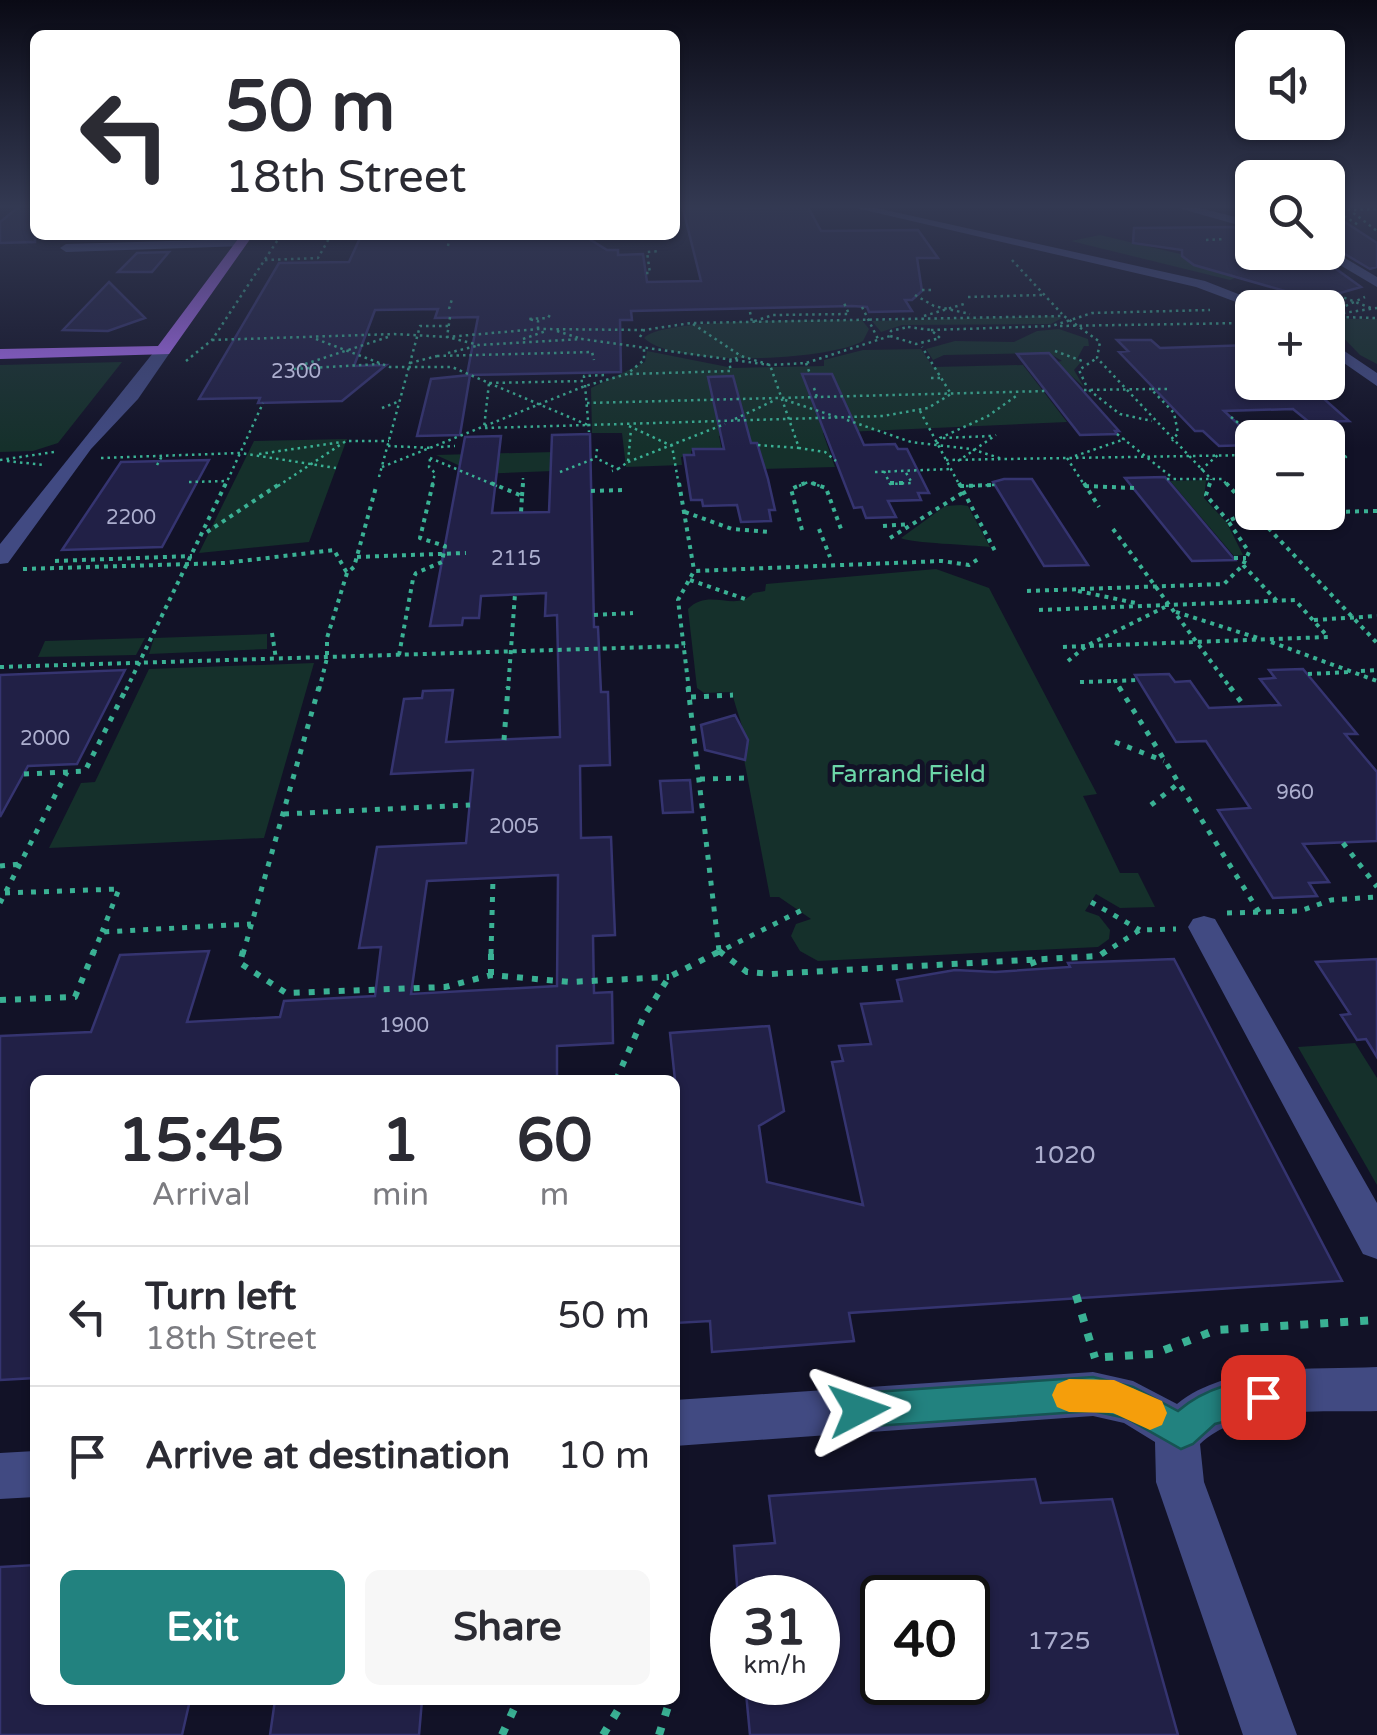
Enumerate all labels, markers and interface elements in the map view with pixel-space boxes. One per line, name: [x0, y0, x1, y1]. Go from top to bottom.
map controls: [1235, 30, 1345, 530]
button: sound: [1235, 30, 1345, 140]
text: 50 m: [225, 66, 395, 150]
icon: left: [60, 70, 190, 200]
text: 18th Street: [225, 151, 466, 205]
button: search: [1235, 160, 1345, 270]
button: +: [1235, 290, 1345, 400]
house number: 2300: [271, 360, 321, 384]
button: −: [1235, 420, 1345, 530]
house number: 2200: [106, 506, 156, 530]
house number: 2115: [491, 547, 541, 571]
house number: 2000: [20, 727, 70, 751]
park label: Farrand Field: [830, 759, 986, 789]
house number: 960: [1276, 781, 1314, 805]
house number: 2005: [489, 815, 539, 839]
house number: 1900: [379, 1014, 429, 1038]
text: 15:45: [118, 1105, 284, 1177]
text: 1: [382, 1105, 419, 1177]
text: 60: [517, 1105, 592, 1177]
house number: 1020: [1033, 1140, 1095, 1170]
text: Arrival: [152, 1176, 250, 1214]
text: min: [372, 1176, 429, 1214]
text: m: [540, 1176, 569, 1214]
text: Turn left: [145, 1274, 296, 1320]
icon: left: [60, 1289, 115, 1344]
text: 50 m: [558, 1293, 650, 1339]
text: 18th Street: [145, 1320, 317, 1358]
pin: [1221, 1355, 1306, 1440]
position arrow: [807, 1358, 911, 1462]
icon: arrive: [1236, 1370, 1291, 1425]
icon: arrive: [60, 1429, 115, 1484]
text: Arrive at destination: [145, 1433, 510, 1479]
text: 10 m: [558, 1433, 650, 1479]
button: Exit: [60, 1570, 345, 1685]
button: Share: [365, 1570, 650, 1685]
speed limit sign: 40: [860, 1575, 990, 1705]
text: 31: [744, 1598, 806, 1658]
house number: 1725: [1028, 1626, 1090, 1656]
text: km/h: [744, 1650, 806, 1680]

